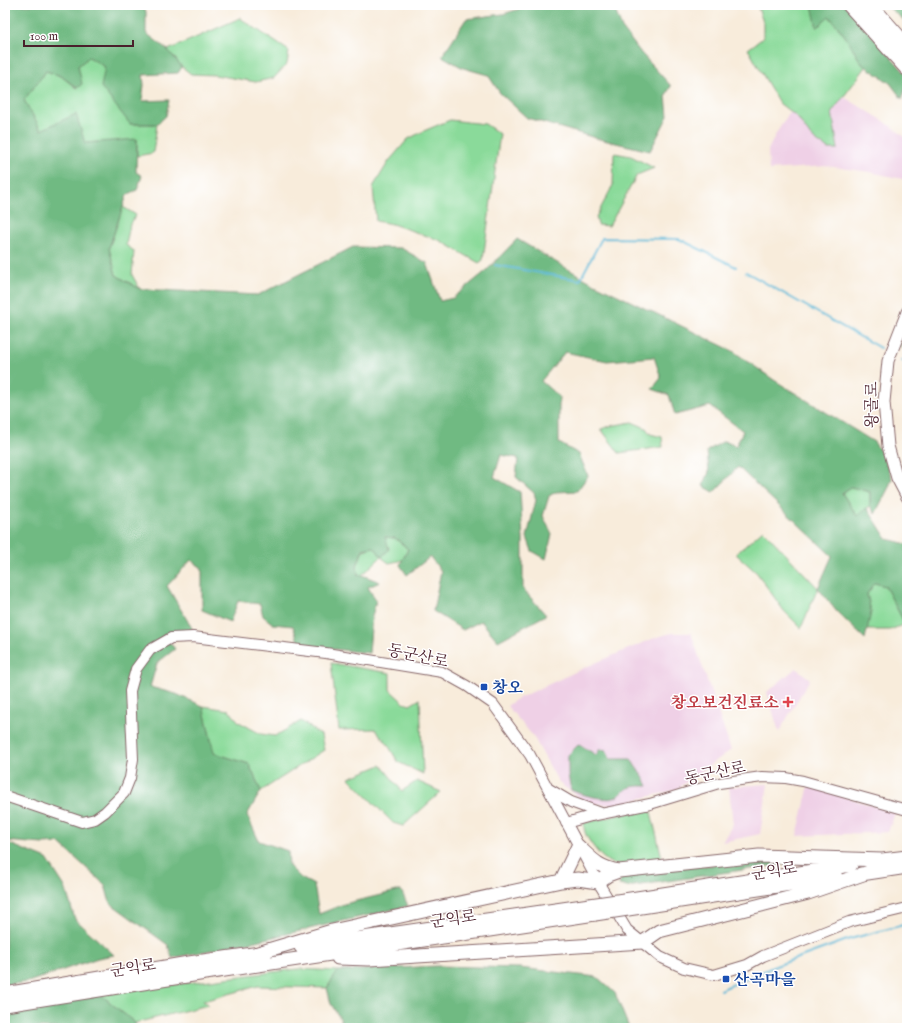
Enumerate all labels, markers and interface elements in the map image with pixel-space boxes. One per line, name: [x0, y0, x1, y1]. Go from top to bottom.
scale bar: [24, 22, 133, 48]
text: 100 m: [30, 29, 58, 44]
street label: 왕골로: [863, 381, 883, 428]
street label: 동군산로: [385, 641, 450, 673]
place label: 창오: [492, 678, 523, 699]
marker: 창오: [479, 682, 489, 692]
place label: 창오보건진료소: [671, 693, 780, 714]
marker: 창오보건진료소: [782, 696, 794, 708]
street label: 동군산로: [683, 758, 748, 790]
street label: 군익로: [750, 858, 799, 885]
street label: 군익로: [429, 907, 478, 933]
street label: 군익로: [109, 955, 158, 982]
place label: 산곡마을: [734, 970, 796, 991]
marker: 산곡마을: [721, 974, 731, 984]

